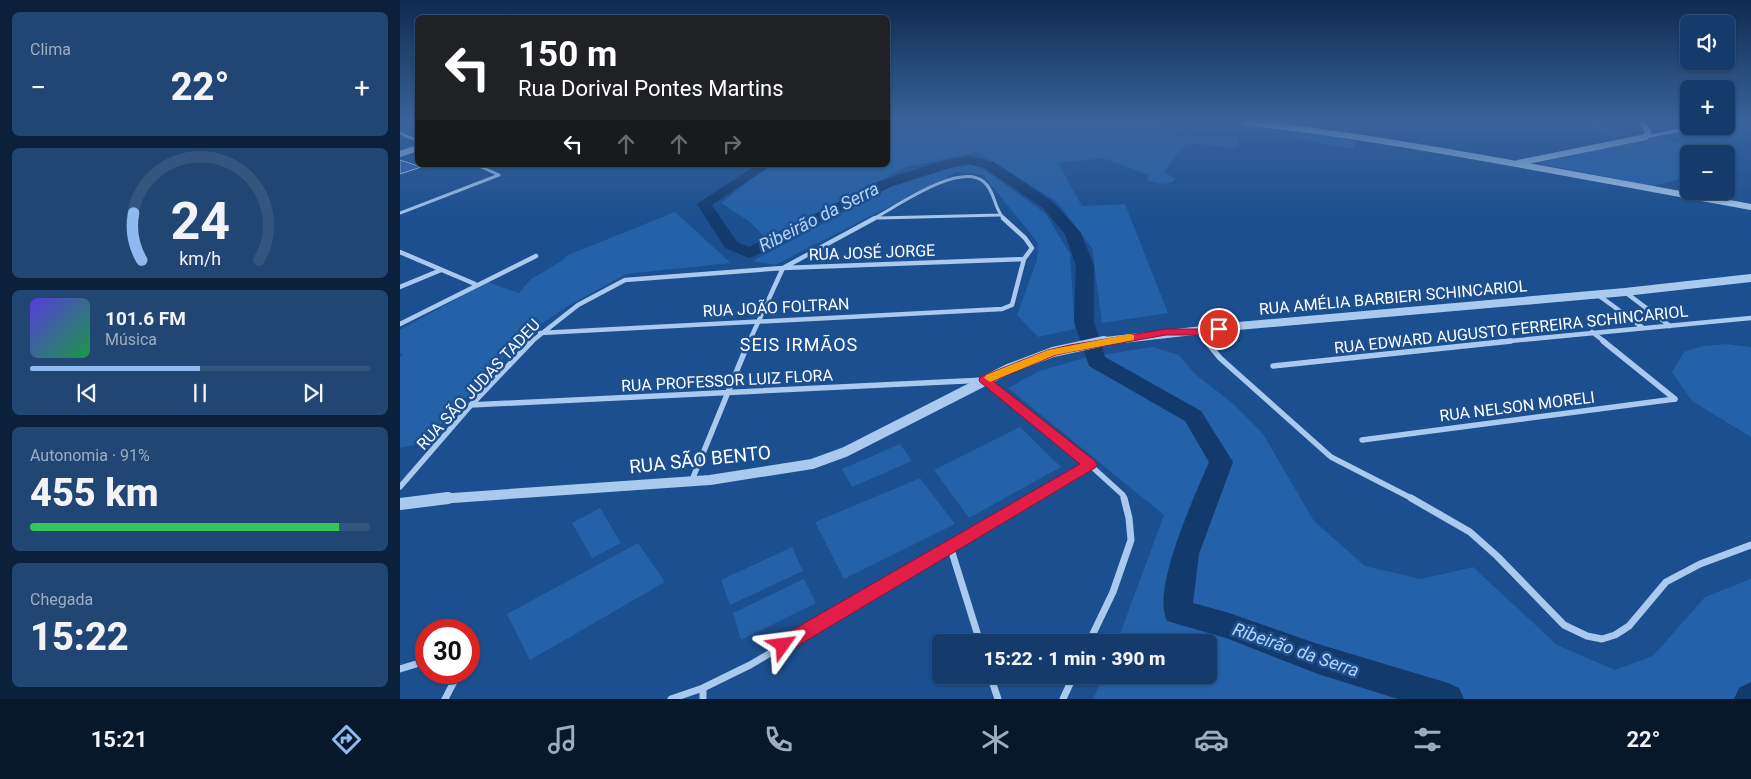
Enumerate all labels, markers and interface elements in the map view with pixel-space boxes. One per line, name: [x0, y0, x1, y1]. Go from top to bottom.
map controls: [1680, 15, 1735, 200]
button: sound: [1680, 15, 1735, 70]
text: 150 m: [518, 34, 617, 75]
icon: left: [435, 35, 500, 100]
text: Clima: [30, 40, 71, 59]
text: 22°: [171, 65, 229, 109]
text: −: [30, 71, 46, 104]
text: +: [354, 71, 370, 104]
text: Rua Dorival Pontes Martins: [518, 76, 784, 101]
button: +: [1680, 80, 1735, 135]
icon: left: [559, 130, 587, 158]
icon: ahead: [612, 130, 640, 158]
icon: ahead: [665, 130, 693, 158]
icon: right: [718, 130, 746, 158]
button: −: [1680, 145, 1735, 200]
water label: Ribeirão da Serra: [755, 177, 882, 256]
text: 24: [170, 191, 230, 252]
street label: RUA JOSÉ JORGE: [808, 241, 936, 264]
text: km/h: [179, 248, 221, 269]
street label: RUA AMÉLIA BARBIERI SCHINCARIOL: [1258, 276, 1528, 319]
street label: RUA JOÃO FOLTRAN: [702, 293, 850, 321]
street label: RUA EDWARD AUGUSTO FERREIRA SCHINCARIOL: [1333, 301, 1689, 358]
text: 101.6 FM: [105, 307, 186, 330]
pin: [1198, 308, 1240, 350]
street label: RUA SÃO JUDAS TADEU: [412, 314, 544, 454]
icon: arrive: [1205, 315, 1233, 343]
text: Música: [105, 330, 157, 349]
district label: SEIS IRMÃOS: [740, 334, 858, 355]
street label: RUA PROFESSOR LUIZ FLORA: [621, 365, 834, 396]
icon: previous: [73, 379, 101, 407]
icon: pause: [186, 379, 214, 407]
icon: next: [299, 379, 327, 407]
street label: RUA NELSON MORELI: [1438, 388, 1596, 425]
street label: RUA SÃO BENTO: [628, 441, 772, 478]
text: Autonomia · 91%: [30, 446, 150, 465]
text: 455 km: [30, 471, 159, 515]
text: Chegada: [30, 590, 93, 609]
text: 15:22: [30, 615, 129, 659]
position arrow: [756, 618, 808, 670]
water label: Ribeirão da Serra: [1230, 618, 1362, 681]
speed limit sign: 30: [415, 619, 480, 684]
text: 15:22 · 1 min · 390 m: [983, 647, 1166, 670]
icon: directions: [329, 722, 364, 757]
icon: music: [545, 722, 580, 757]
icon: phone: [761, 722, 796, 757]
icon: climate: [978, 722, 1013, 757]
icon: car: [1194, 722, 1229, 757]
icon: filters: [1410, 722, 1445, 757]
text: 15:21: [91, 727, 147, 752]
text: 22°: [1626, 727, 1660, 752]

